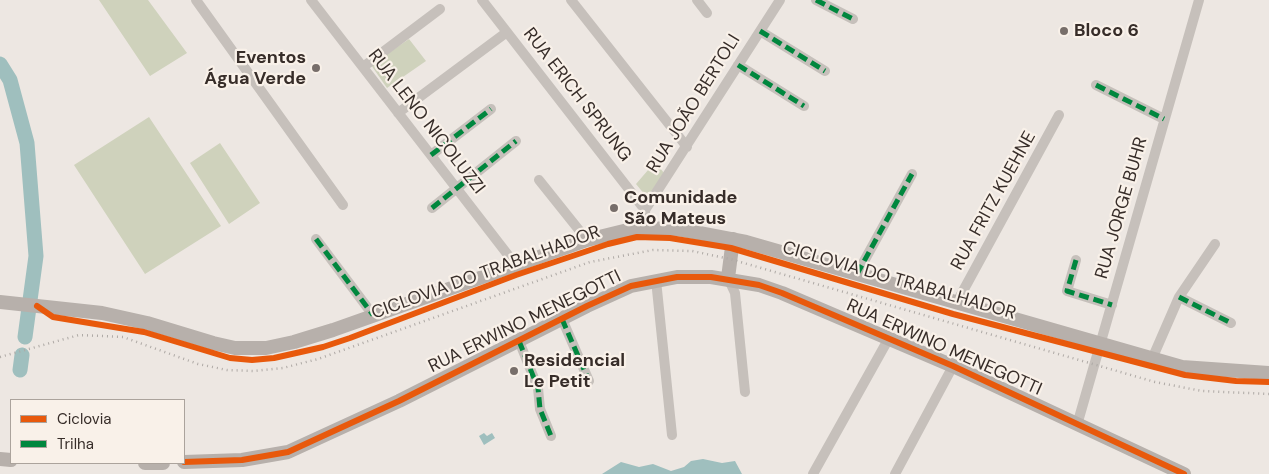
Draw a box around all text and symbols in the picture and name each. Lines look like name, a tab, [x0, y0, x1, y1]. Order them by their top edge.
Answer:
place label: Bloco 6	[1074, 20, 1139, 42]
street label: RUA ERICH SPRUNG	[518, 24, 636, 166]
marker: Bloco 6	[1058, 25, 1070, 37]
street label: RUA JOÃO BERTOLI	[643, 31, 745, 177]
street label: RUA LENO NICOLUZZI	[363, 45, 489, 199]
place label: Eventos Água Verde	[204, 47, 306, 90]
marker: Eventos Água Verde	[310, 62, 322, 74]
street label: RUA FRITZ KUEHNE	[947, 128, 1041, 274]
street label: RUA JORGE BUHR	[1091, 135, 1153, 281]
place label: Comunidade São Mateus	[624, 187, 737, 230]
marker: Comunidade São Mateus	[608, 202, 620, 214]
street label: CICLOVIA DO TRABALHADOR	[369, 221, 603, 325]
street label: CICLOVIA DO TRABALHADOR	[780, 237, 1018, 325]
street label: RUA ERWINO MENEGOTTI	[425, 266, 625, 378]
street label: RUA ERWINO MENEGOTTI	[843, 295, 1045, 401]
place label: Residencial Le Petit	[524, 350, 625, 392]
marker: Residencial Le Petit	[508, 365, 520, 377]
legend	[10, 399, 185, 464]
text: Ciclovia	[57, 409, 111, 429]
text: Trilha	[57, 434, 94, 454]

